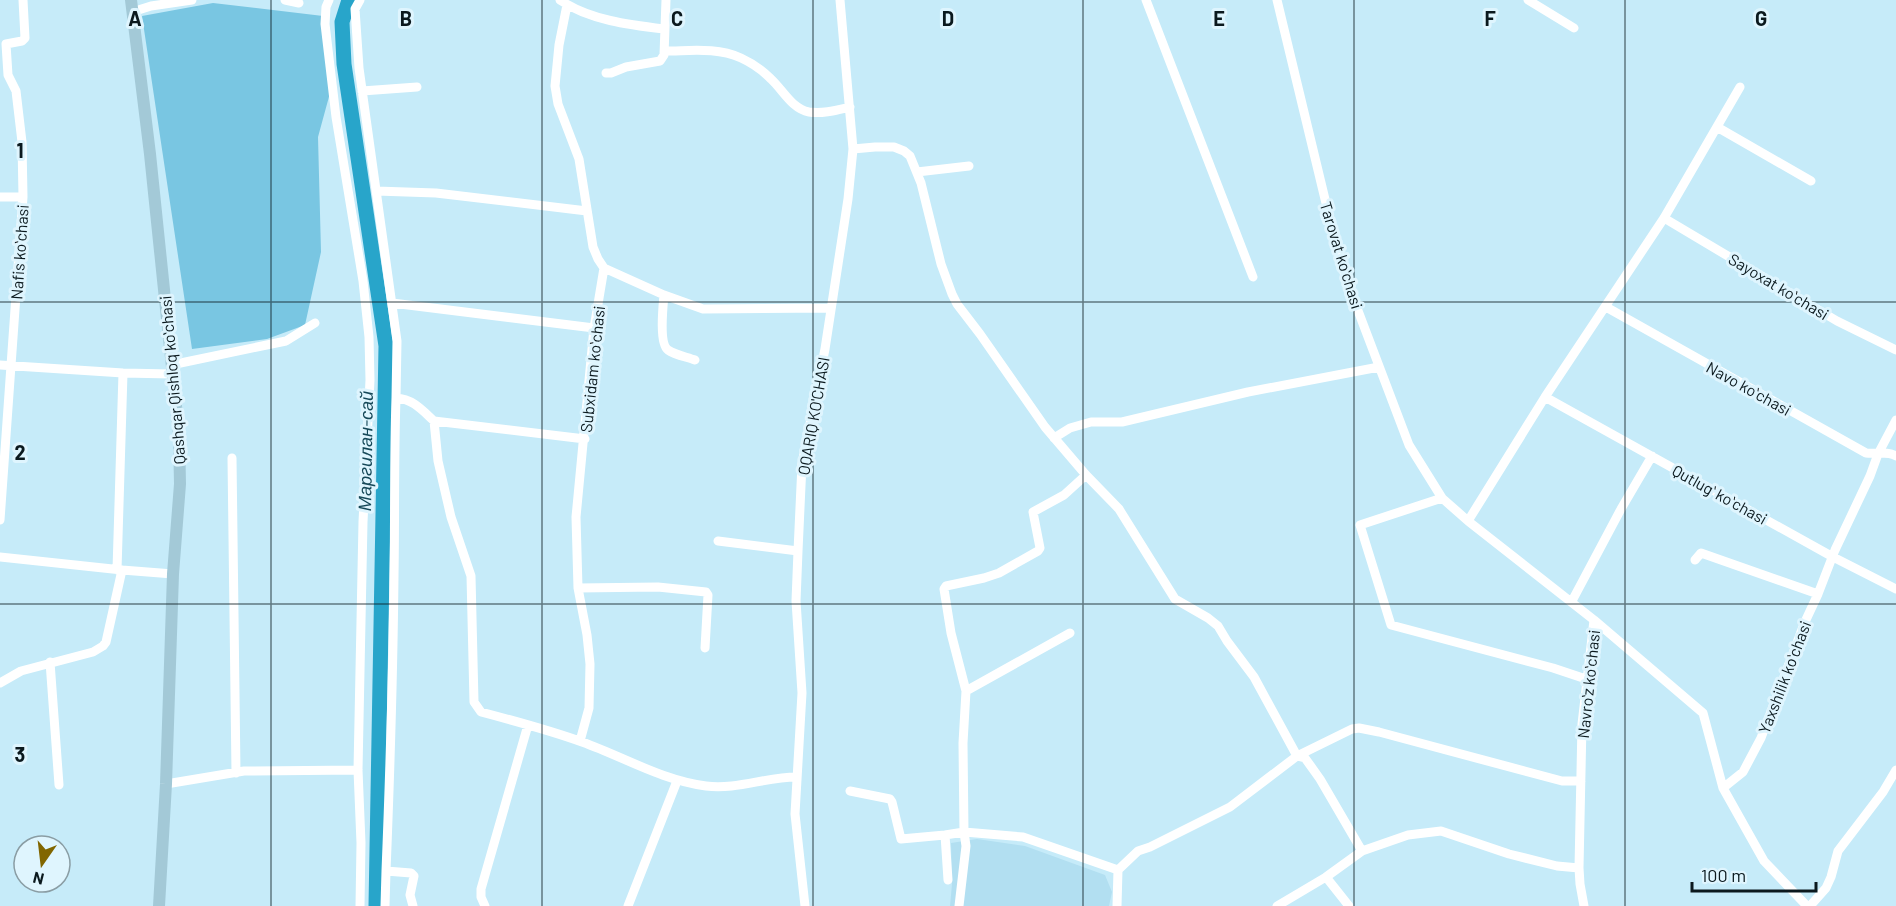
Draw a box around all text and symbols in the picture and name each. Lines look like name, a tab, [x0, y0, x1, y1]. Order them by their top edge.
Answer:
text: A	[128, 6, 142, 30]
text: B	[400, 6, 412, 30]
text: C	[671, 6, 683, 30]
text: D	[942, 6, 954, 30]
text: E	[1213, 6, 1225, 30]
text: F	[1484, 6, 1496, 30]
text: G	[1755, 6, 1767, 30]
text: 1	[16, 138, 24, 162]
street label: Tarovat koʻchasi	[1317, 199, 1367, 311]
street label: Nafis koʻchasi	[6, 204, 32, 300]
street label: Sayoxat koʻchasi	[1726, 249, 1832, 323]
street label: Qashqar Qishloq koʻchasi	[155, 295, 189, 465]
street label: Subxidam koʻchasi	[576, 305, 608, 433]
street label: OQARIQ KO'CHASI	[793, 355, 833, 477]
street label: Navo koʻchasi	[1703, 357, 1795, 419]
water label: Маргилан-сай	[353, 391, 377, 511]
text: 2	[14, 440, 26, 464]
street label: Qutlugʻ koʻchasi	[1669, 460, 1771, 528]
street label: Yaxshilik koʻchasi	[1754, 618, 1814, 736]
street label: Navroʻz koʻchasi	[1573, 629, 1603, 739]
text: 3	[15, 742, 25, 766]
north arrow	[12, 834, 72, 894]
scale bar	[1692, 855, 1816, 893]
text: 100 m	[1701, 864, 1746, 886]
text: N	[31, 869, 46, 890]

